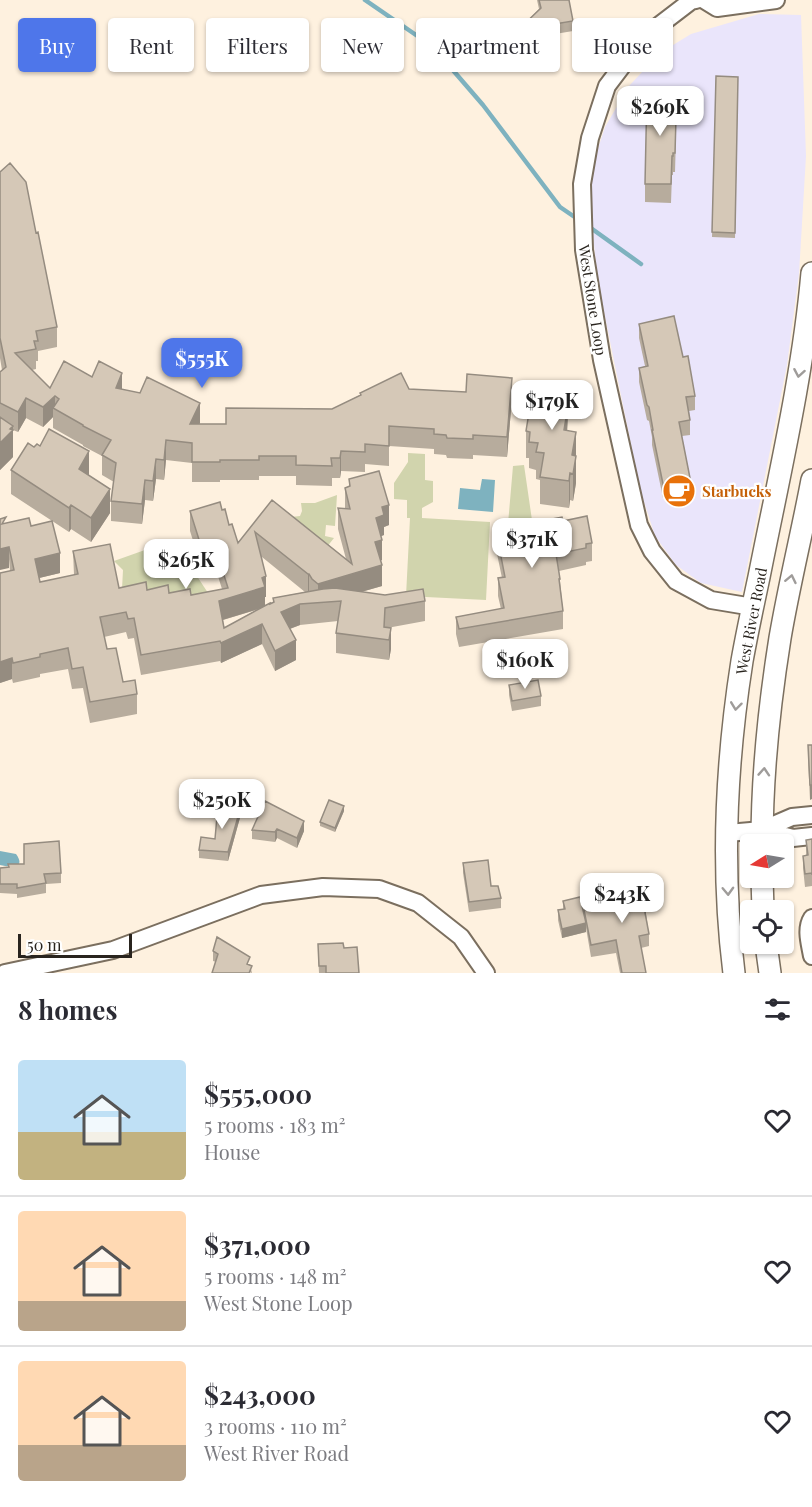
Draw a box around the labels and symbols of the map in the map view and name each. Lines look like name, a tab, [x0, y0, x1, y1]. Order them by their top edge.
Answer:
pin: $269K	[618, 86, 702, 137]
street label: West Stone Loop	[574, 242, 612, 357]
pin: $555K	[160, 338, 244, 389]
one-way arrow	[793, 367, 806, 377]
pin: $179K	[510, 380, 594, 431]
cafe icon: Starbucks	[661, 473, 697, 509]
place label: Starbucks	[702, 481, 772, 501]
pin: $371K	[490, 518, 574, 569]
pin: $265K	[144, 539, 228, 590]
street label: West River Road	[731, 565, 771, 677]
one-way arrow	[784, 574, 797, 584]
pin: $160K	[483, 639, 567, 690]
one-way arrow	[730, 701, 743, 710]
one-way arrow	[757, 767, 770, 776]
pin: $250K	[180, 779, 264, 830]
north arrow	[740, 834, 794, 888]
pin: $243K	[580, 873, 664, 924]
one-way arrow	[722, 887, 734, 896]
scale bar	[18, 931, 132, 958]

